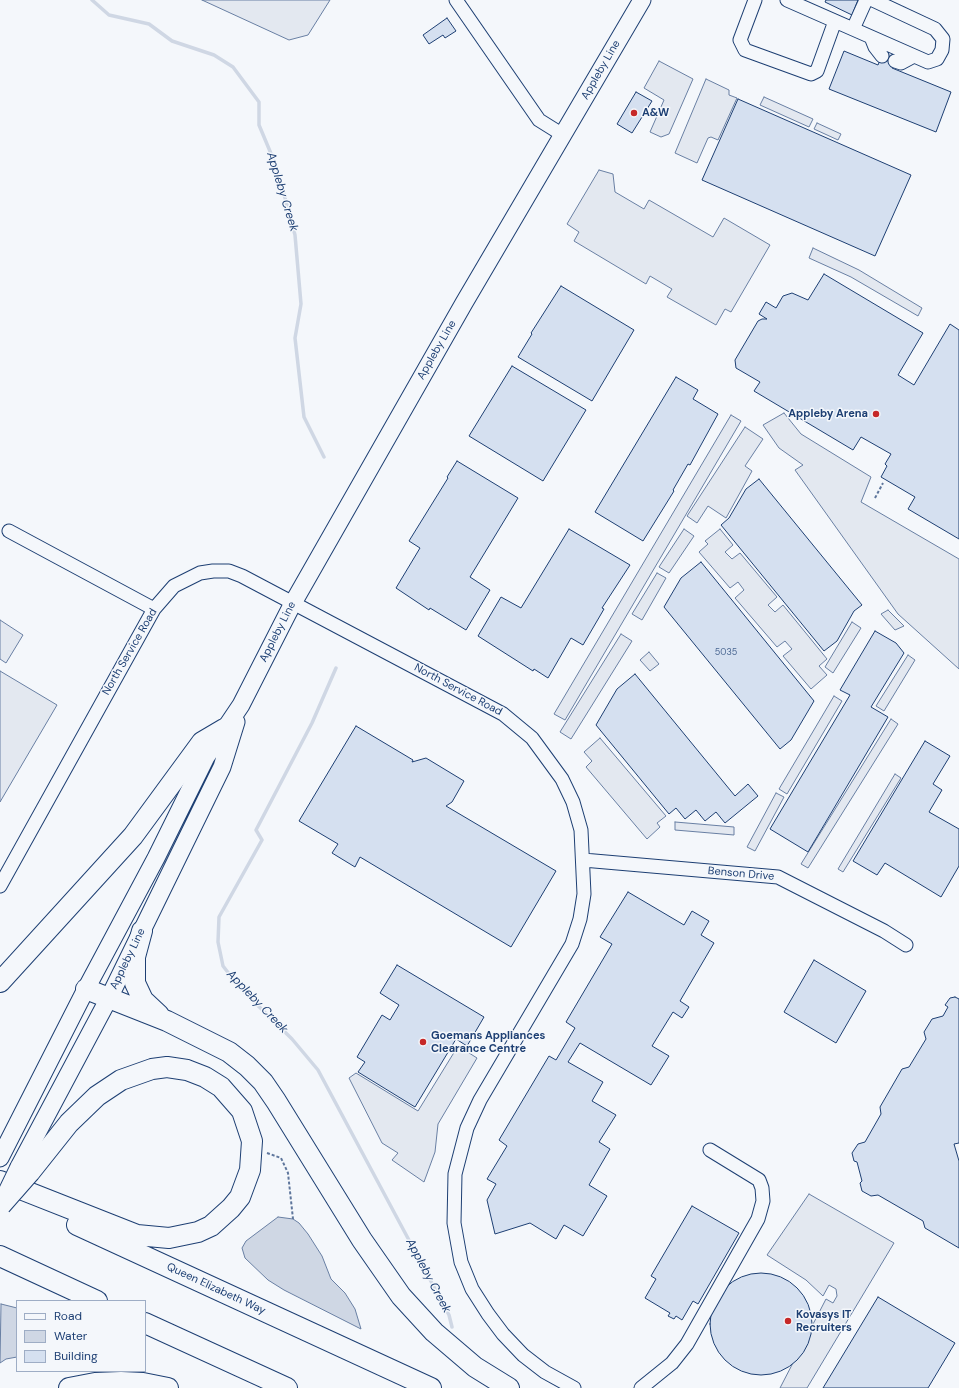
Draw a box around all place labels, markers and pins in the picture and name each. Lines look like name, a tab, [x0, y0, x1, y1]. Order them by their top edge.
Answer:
place label: A&W	[642, 106, 669, 120]
marker: A&W	[629, 108, 639, 118]
place label: Appleby Arena	[788, 407, 868, 421]
marker: Appleby Arena	[871, 409, 881, 419]
place label: Goemans Appliances Clearance Centre	[431, 1029, 545, 1055]
marker: Goemans Appliances Clearance Centre	[418, 1037, 428, 1047]
place label: Kovasys IT Recruiters	[796, 1308, 852, 1334]
marker: Kovasys IT Recruiters	[783, 1316, 793, 1326]

